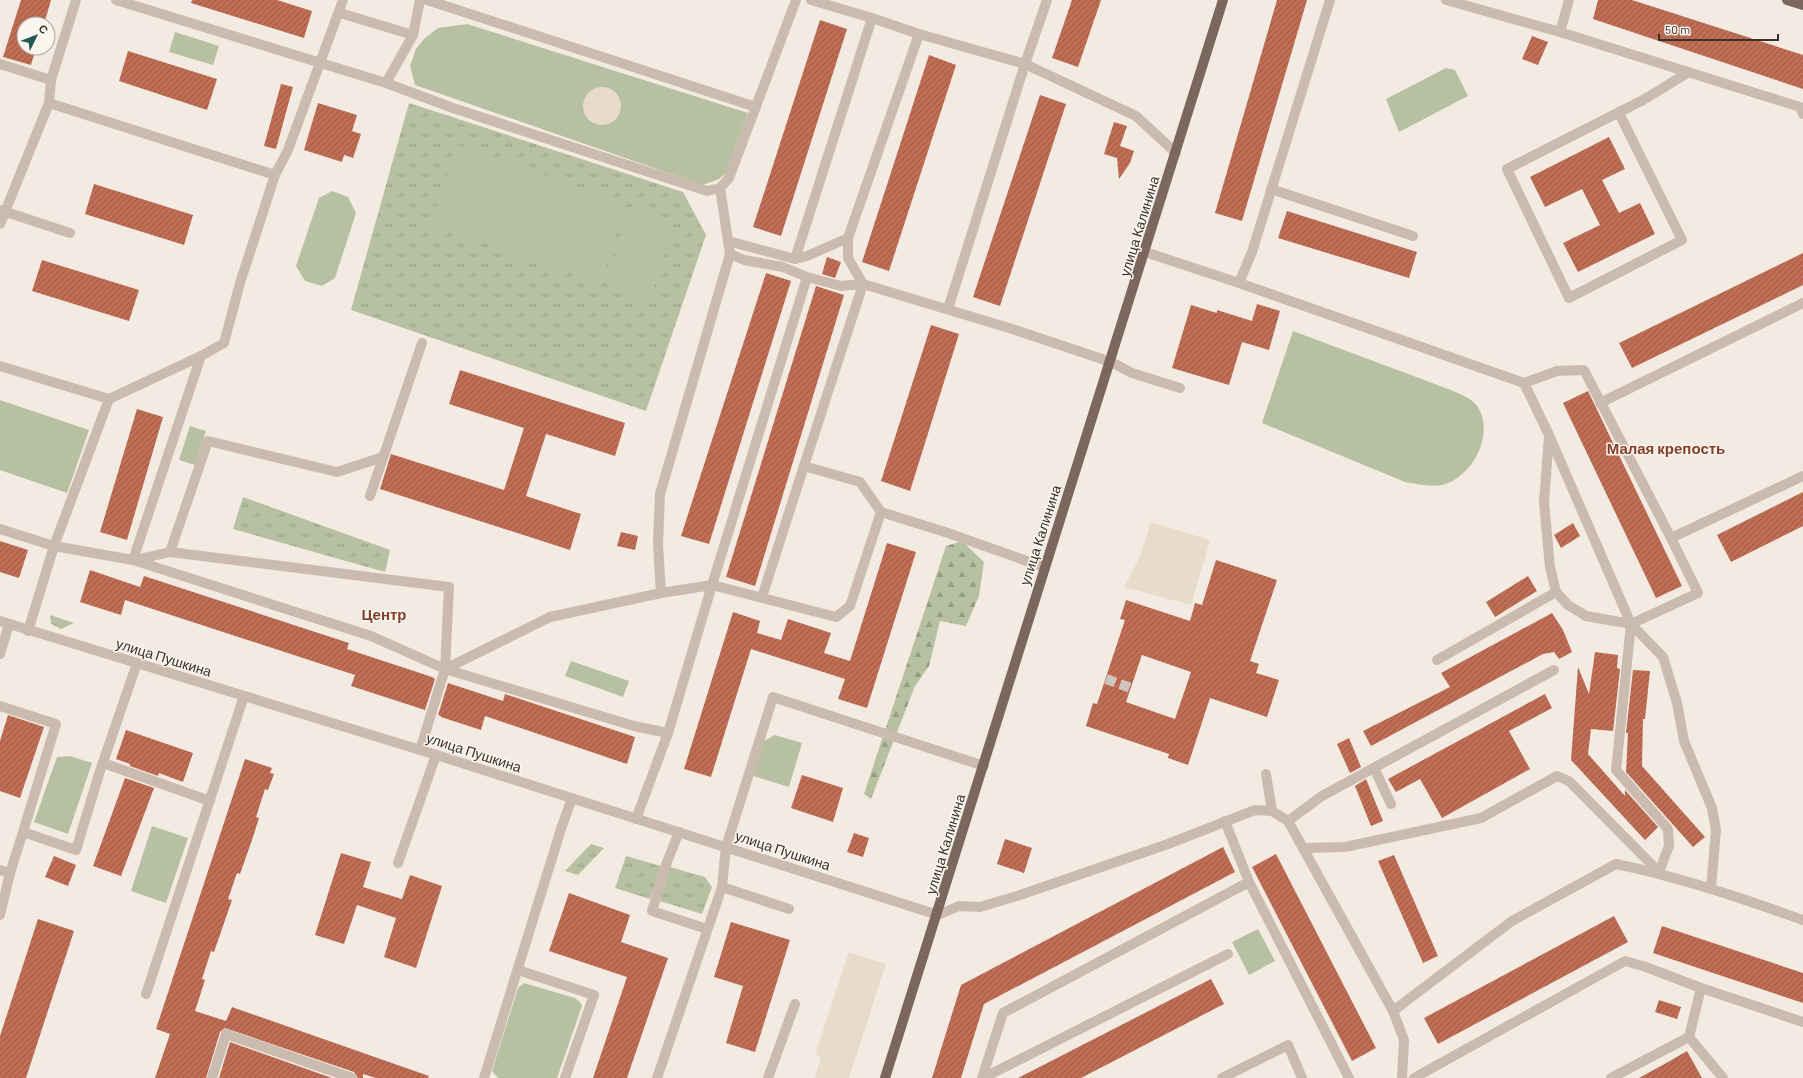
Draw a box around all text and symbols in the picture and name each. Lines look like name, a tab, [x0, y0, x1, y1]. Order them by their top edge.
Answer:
north arrow	[16, 16, 56, 56]
scale bar	[1659, 16, 1778, 42]
text: С	[36, 21, 51, 36]
text: 50 m	[1665, 22, 1690, 36]
street label: улица Калинина	[1116, 173, 1162, 278]
district label: Малая крепость	[1607, 439, 1725, 457]
street label: улица Калинина	[1016, 483, 1064, 587]
district label: Центр	[361, 605, 407, 623]
street label: улица Пушкина	[114, 634, 214, 680]
street label: улица Пушкина	[424, 729, 524, 775]
street label: улица Калинина	[922, 791, 968, 896]
street label: улица Пушкина	[733, 827, 833, 873]

